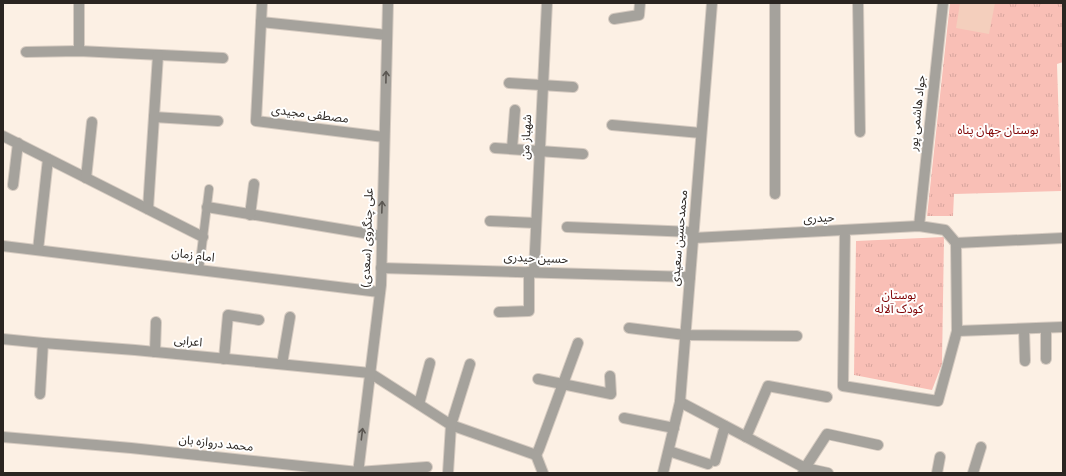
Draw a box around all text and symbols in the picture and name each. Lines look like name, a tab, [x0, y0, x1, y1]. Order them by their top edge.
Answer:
one-way arrow	[382, 71, 390, 84]
street label: جواد هاشمی پور	[906, 74, 930, 153]
street label: مصطفی مجیدی	[270, 102, 350, 128]
street label: شهباز من	[518, 114, 536, 160]
park label: بوستان جهان پناه	[957, 123, 1039, 139]
street label: علی چنگروی (سعدی)	[358, 188, 378, 288]
street label: محمدحسین سعیدی	[668, 189, 692, 287]
one-way arrow	[379, 201, 386, 214]
street label: حیدری	[803, 210, 835, 228]
street label: امام زمان	[171, 245, 216, 267]
street label: حسین حیدری	[503, 250, 569, 268]
park label: بوستان کودک آلاله	[875, 288, 924, 318]
street label: اعرابی	[173, 333, 203, 351]
one-way arrow	[358, 428, 366, 441]
street label: محمد دروازه بان	[178, 432, 254, 456]

